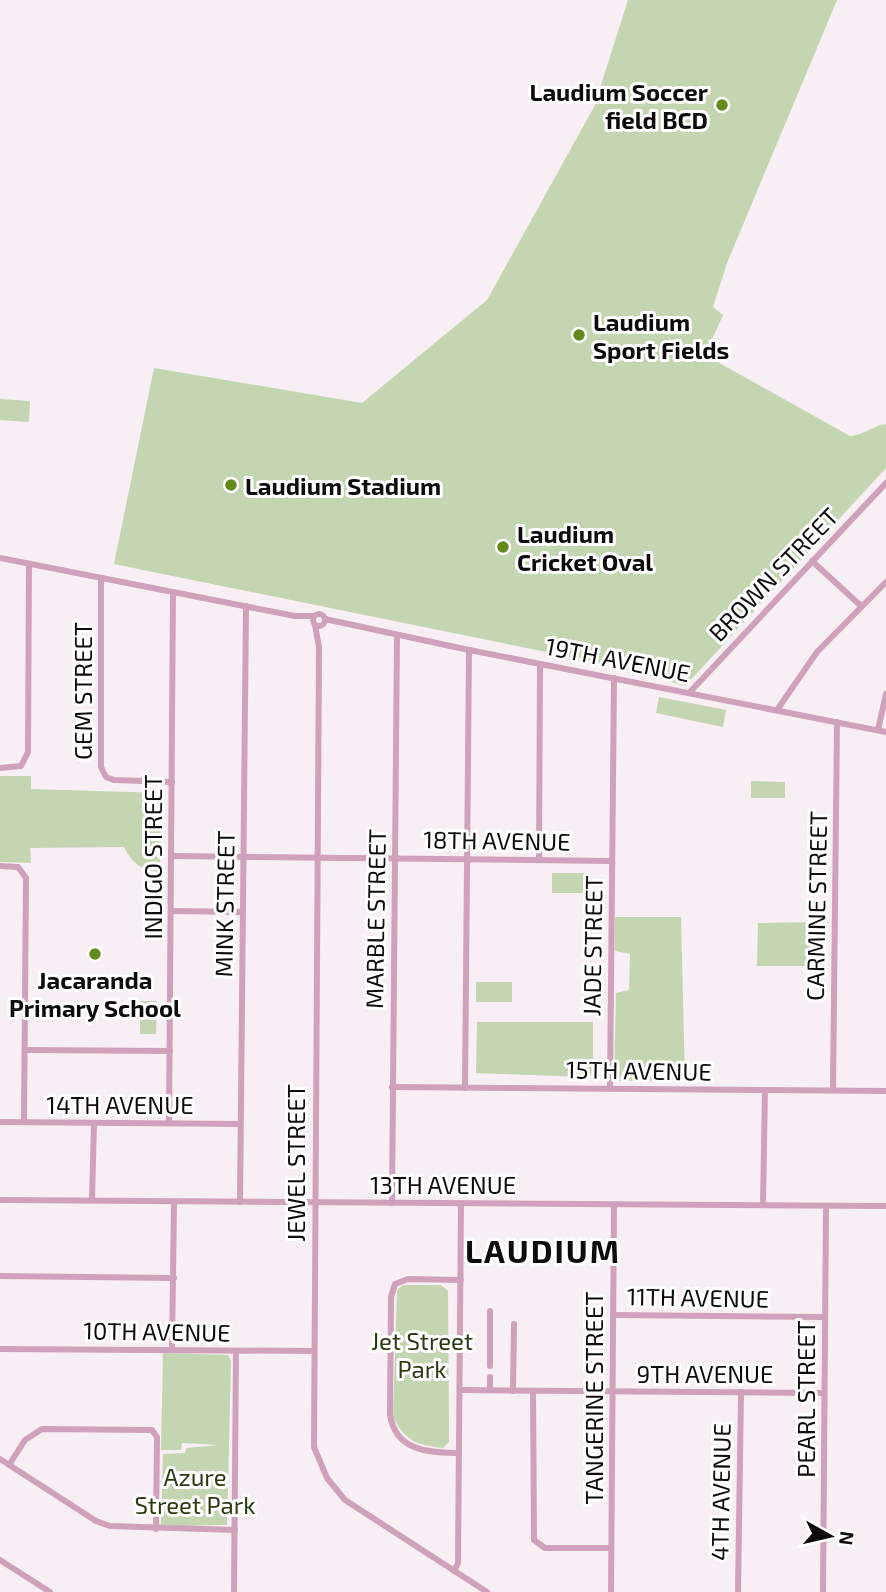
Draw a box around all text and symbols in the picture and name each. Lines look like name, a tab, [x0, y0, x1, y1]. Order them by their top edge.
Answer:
place label: Laudium Soccer field BCD	[530, 77, 709, 134]
marker: Laudium Soccer field BCD	[714, 97, 730, 113]
place label: Laudium Sport Fields	[593, 307, 729, 364]
marker: Laudium Sport Fields	[571, 327, 587, 343]
place label: Laudium Stadium	[245, 471, 441, 500]
marker: Laudium Stadium	[223, 477, 239, 493]
street label: BROWN STREET	[702, 501, 844, 647]
place label: Laudium Cricket Oval	[517, 519, 653, 576]
marker: Laudium Cricket Oval	[495, 539, 511, 555]
street label: GEM STREET	[68, 622, 97, 760]
street label: 19TH AVENUE	[543, 631, 693, 687]
street label: INDIGO STREET	[138, 774, 167, 939]
street label: CARMINE STREET	[800, 811, 832, 1001]
street label: 18TH AVENUE	[423, 824, 571, 856]
street label: MARBLE STREET	[359, 829, 391, 1009]
street label: MINK STREET	[208, 830, 240, 978]
street label: JADE STREET	[576, 875, 608, 1017]
marker: Jacaranda Primary School	[87, 946, 103, 962]
place label: Jacaranda Primary School	[9, 965, 181, 1022]
street label: 15TH AVENUE	[566, 1054, 712, 1086]
street label: JEWEL STREET	[281, 1084, 310, 1242]
street label: 14TH AVENUE	[46, 1090, 194, 1119]
street label: 13TH AVENUE	[370, 1170, 516, 1199]
district label: LAUDIUM	[465, 1231, 621, 1269]
street label: 11TH AVENUE	[627, 1281, 769, 1313]
street label: TANGERINE STREET	[579, 1292, 608, 1504]
street label: 10TH AVENUE	[83, 1315, 231, 1347]
street label: PEARL STREET	[791, 1320, 820, 1478]
park label: Jet Street Park	[371, 1326, 473, 1383]
street label: 9TH AVENUE	[637, 1359, 774, 1388]
street label: 4TH AVENUE	[704, 1423, 736, 1561]
park label: Azure Street Park	[134, 1462, 256, 1519]
north arrow	[795, 1501, 865, 1571]
text: N	[835, 1530, 860, 1547]

